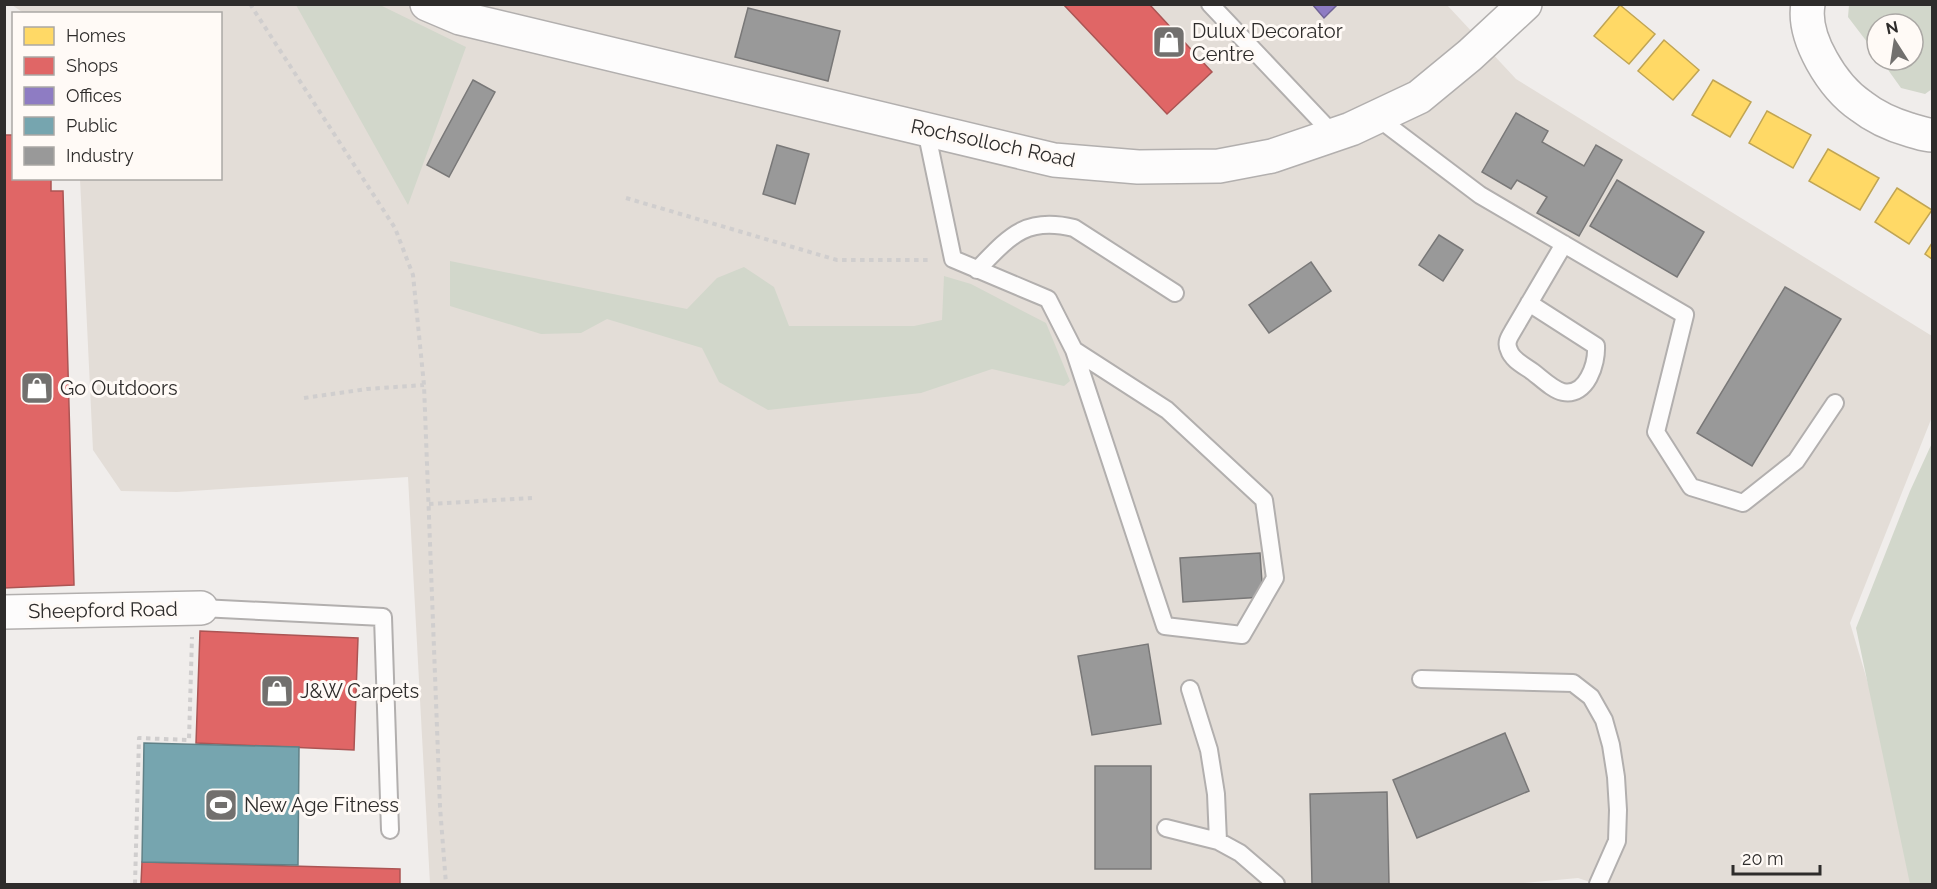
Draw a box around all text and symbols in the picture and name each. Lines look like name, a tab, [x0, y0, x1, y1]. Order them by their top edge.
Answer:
legend	[12, 12, 222, 180]
north arrow	[1865, 12, 1925, 72]
text: N	[1884, 17, 1900, 38]
place label: Dulux Decorator Centre	[1192, 19, 1343, 66]
shop icon: Dulux Decorator Centre	[1151, 24, 1187, 60]
text: Homes	[66, 25, 126, 46]
text: Shops	[66, 55, 118, 76]
text: Offices	[66, 85, 122, 106]
street label: Rochsolloch Road	[909, 114, 1077, 172]
text: Public	[66, 115, 118, 136]
text: Industry	[66, 145, 134, 166]
shop icon: Go Outdoors	[19, 370, 55, 406]
place label: Go Outdoors	[60, 376, 178, 400]
street label: Sheepford Road	[28, 597, 178, 623]
shop icon: J&W Carpets	[259, 673, 295, 709]
place label: J&W Carpets	[300, 679, 419, 703]
sports icon: New Age Fitness	[203, 787, 239, 823]
place label: New Age Fitness	[244, 793, 399, 817]
scale bar	[1733, 838, 1820, 876]
text: 20 m	[1742, 848, 1784, 869]

